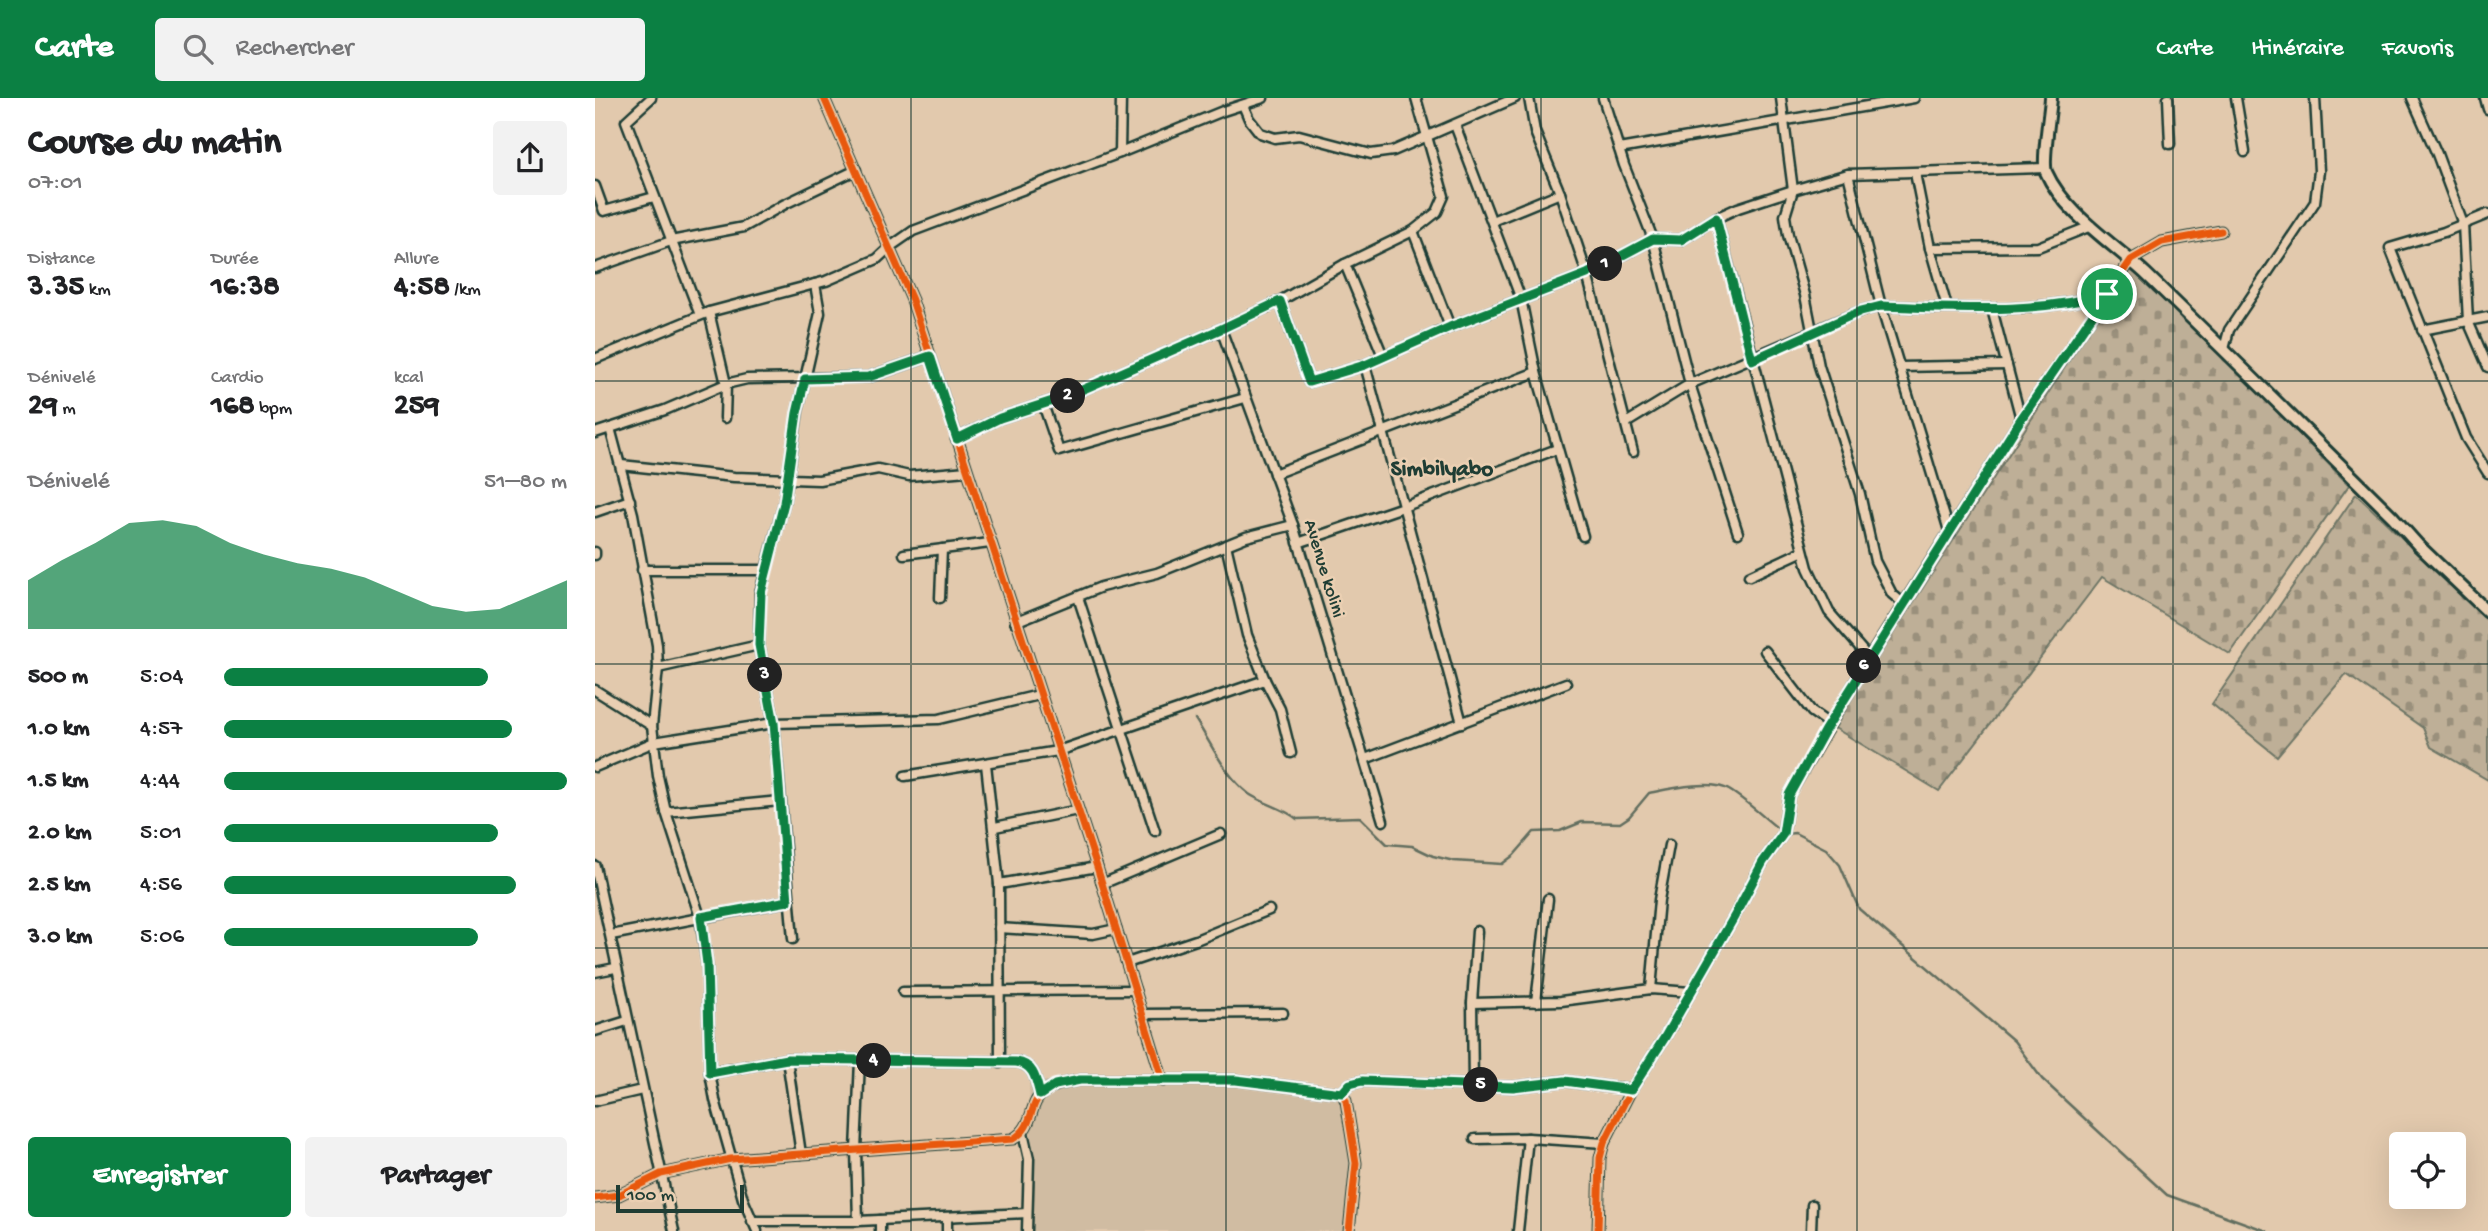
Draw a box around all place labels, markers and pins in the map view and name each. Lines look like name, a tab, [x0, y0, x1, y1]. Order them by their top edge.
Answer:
pin: 1	[1587, 246, 1623, 282]
pin	[2077, 264, 2137, 324]
pin: 2	[1051, 378, 1085, 414]
pin: 6	[1847, 648, 1881, 684]
pin: 3	[747, 658, 783, 692]
pin: 4	[857, 1044, 891, 1079]
pin: 5	[1463, 1068, 1498, 1102]

